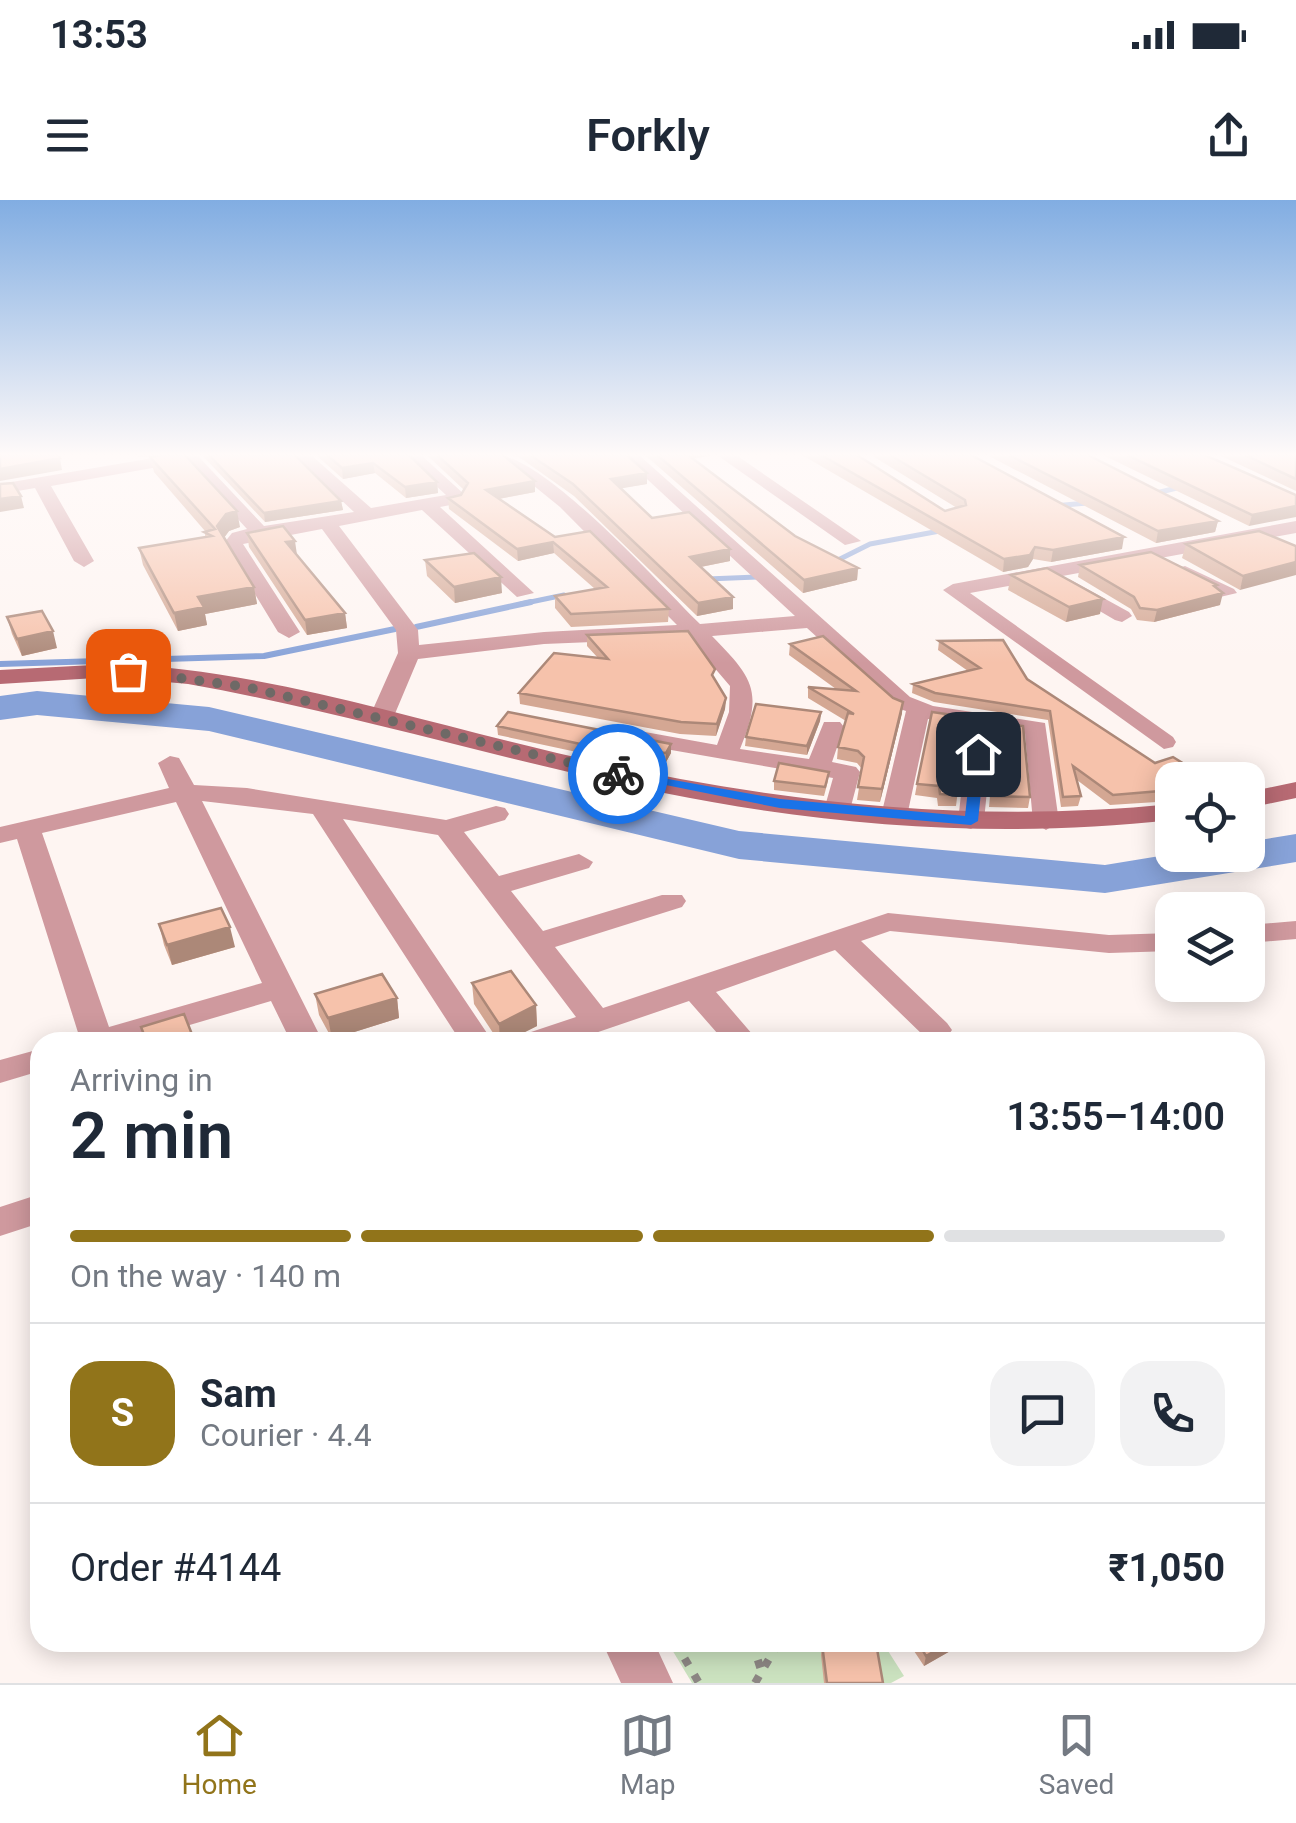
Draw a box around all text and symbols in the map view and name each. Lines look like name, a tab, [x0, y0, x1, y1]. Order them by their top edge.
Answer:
text: 13:53	[50, 13, 148, 57]
icon: menu	[40, 108, 95, 163]
icon: share	[1201, 108, 1256, 163]
text: Forkly	[586, 109, 710, 162]
pin	[86, 629, 171, 714]
icon: bag	[101, 644, 156, 699]
pin	[936, 712, 1021, 797]
courier	[568, 724, 668, 824]
icon: home	[951, 727, 1006, 782]
icon: bike	[591, 747, 646, 802]
map controls	[1155, 762, 1265, 1002]
button: locate	[1155, 762, 1265, 872]
button: layers	[1155, 892, 1265, 1002]
text: Arriving in	[70, 1061, 213, 1099]
text: 13:55–14:00	[1006, 1095, 1225, 1139]
text: 2 min	[70, 1098, 233, 1174]
text: On the way · 140 m	[70, 1257, 341, 1295]
button: chat	[990, 1361, 1095, 1466]
button: phone	[1120, 1361, 1225, 1466]
text: Sam	[200, 1372, 277, 1416]
text: S	[111, 1391, 134, 1435]
text: Courier · 4.4	[200, 1416, 372, 1454]
text: Order #4144	[70, 1546, 281, 1590]
text: ₹1,050	[1108, 1546, 1225, 1590]
tab: Home	[182, 1708, 257, 1801]
tab: Map	[620, 1708, 676, 1801]
tab: Saved	[1039, 1708, 1114, 1801]

